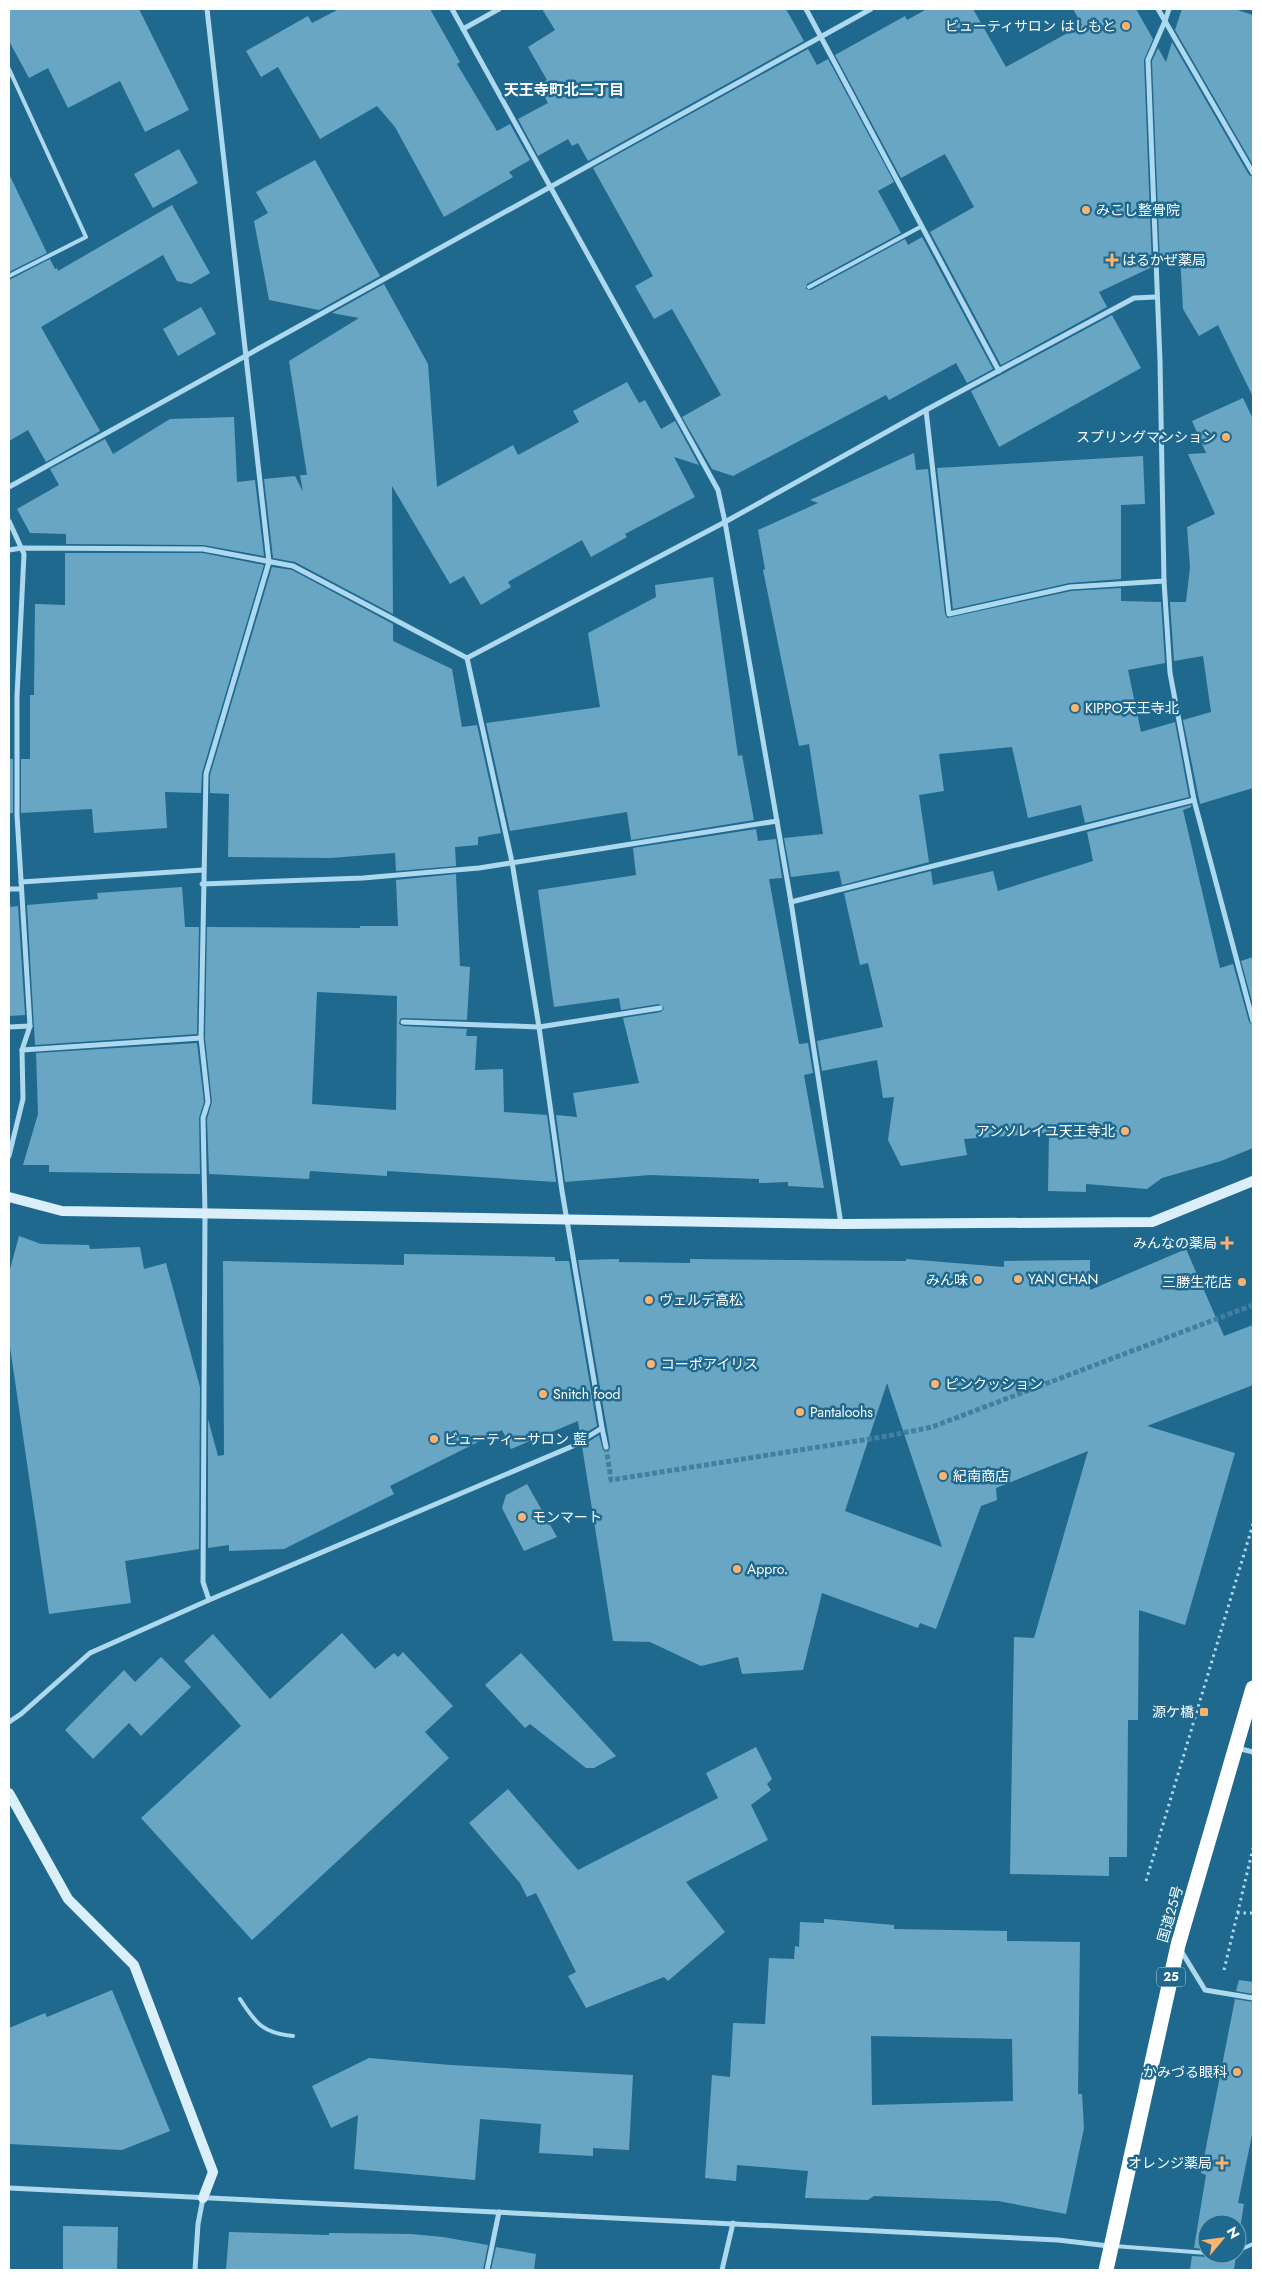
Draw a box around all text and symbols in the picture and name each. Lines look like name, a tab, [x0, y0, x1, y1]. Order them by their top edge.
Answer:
place label: ビューティサロン はしもと	[945, 16, 1116, 36]
marker: ビューティサロン はしもと	[1120, 20, 1132, 32]
district label: 天王寺町北二丁目	[504, 79, 624, 101]
place label: みこし整骨院	[1096, 200, 1180, 220]
marker: みこし整骨院	[1080, 204, 1092, 216]
place label: はるかぜ薬局	[1122, 250, 1206, 270]
marker: はるかぜ薬局	[1106, 254, 1118, 266]
place label: スプリングマンション	[1076, 427, 1216, 447]
marker: スプリングマンション	[1220, 431, 1232, 443]
place label: KIPPO天王寺北	[1085, 698, 1179, 718]
marker: KIPPO天王寺北	[1069, 702, 1081, 714]
place label: アンソレイユ天王寺北	[976, 1121, 1115, 1141]
marker: アンソレイユ天王寺北	[1119, 1125, 1131, 1137]
place label: みんなの薬局	[1133, 1233, 1217, 1253]
marker: みんなの薬局	[1221, 1237, 1233, 1249]
place label: YAN CHAN	[1028, 1269, 1098, 1289]
place label: みん味	[926, 1270, 968, 1290]
place label: 三勝生花店	[1162, 1272, 1232, 1292]
marker: YAN CHAN	[1012, 1273, 1024, 1285]
marker: みん味	[972, 1274, 984, 1286]
marker: 三勝生花店	[1236, 1276, 1248, 1288]
place label: ヴェルデ高松	[659, 1290, 743, 1310]
marker: ヴェルデ高松	[643, 1294, 655, 1306]
place label: コーポアイリス	[661, 1354, 758, 1374]
marker: コーポアイリス	[645, 1358, 657, 1370]
place label: ピンクッション	[945, 1374, 1043, 1394]
marker: ピンクッション	[929, 1378, 941, 1390]
place label: Snitch food	[553, 1384, 621, 1404]
marker: Snitch food	[537, 1388, 549, 1400]
place label: Pantaloohs	[810, 1402, 873, 1422]
marker: Pantaloohs	[794, 1406, 806, 1418]
place label: ビューティーサロン 藍	[444, 1429, 587, 1449]
marker: ビューティーサロン 藍	[428, 1433, 440, 1445]
place label: 紀南商店	[953, 1466, 1009, 1486]
marker: 紀南商店	[937, 1470, 949, 1482]
place label: モンマート	[532, 1507, 602, 1527]
marker: モンマート	[516, 1511, 528, 1523]
place label: Appro.	[747, 1559, 788, 1579]
marker: Appro.	[731, 1563, 743, 1575]
place label: 源ケ橋	[1152, 1702, 1194, 1722]
marker: 源ケ橋	[1198, 1706, 1210, 1718]
street label: 国道25号	[1152, 1883, 1188, 1945]
road number: 25	[1157, 1968, 1185, 1986]
place label: かみづる眼科	[1143, 2062, 1227, 2082]
marker: かみづる眼科	[1231, 2066, 1243, 2078]
place label: オレンジ薬局	[1128, 2153, 1212, 2173]
marker: オレンジ薬局	[1216, 2157, 1228, 2169]
north arrow	[1197, 2214, 1247, 2264]
text: N	[1222, 2223, 1245, 2242]

